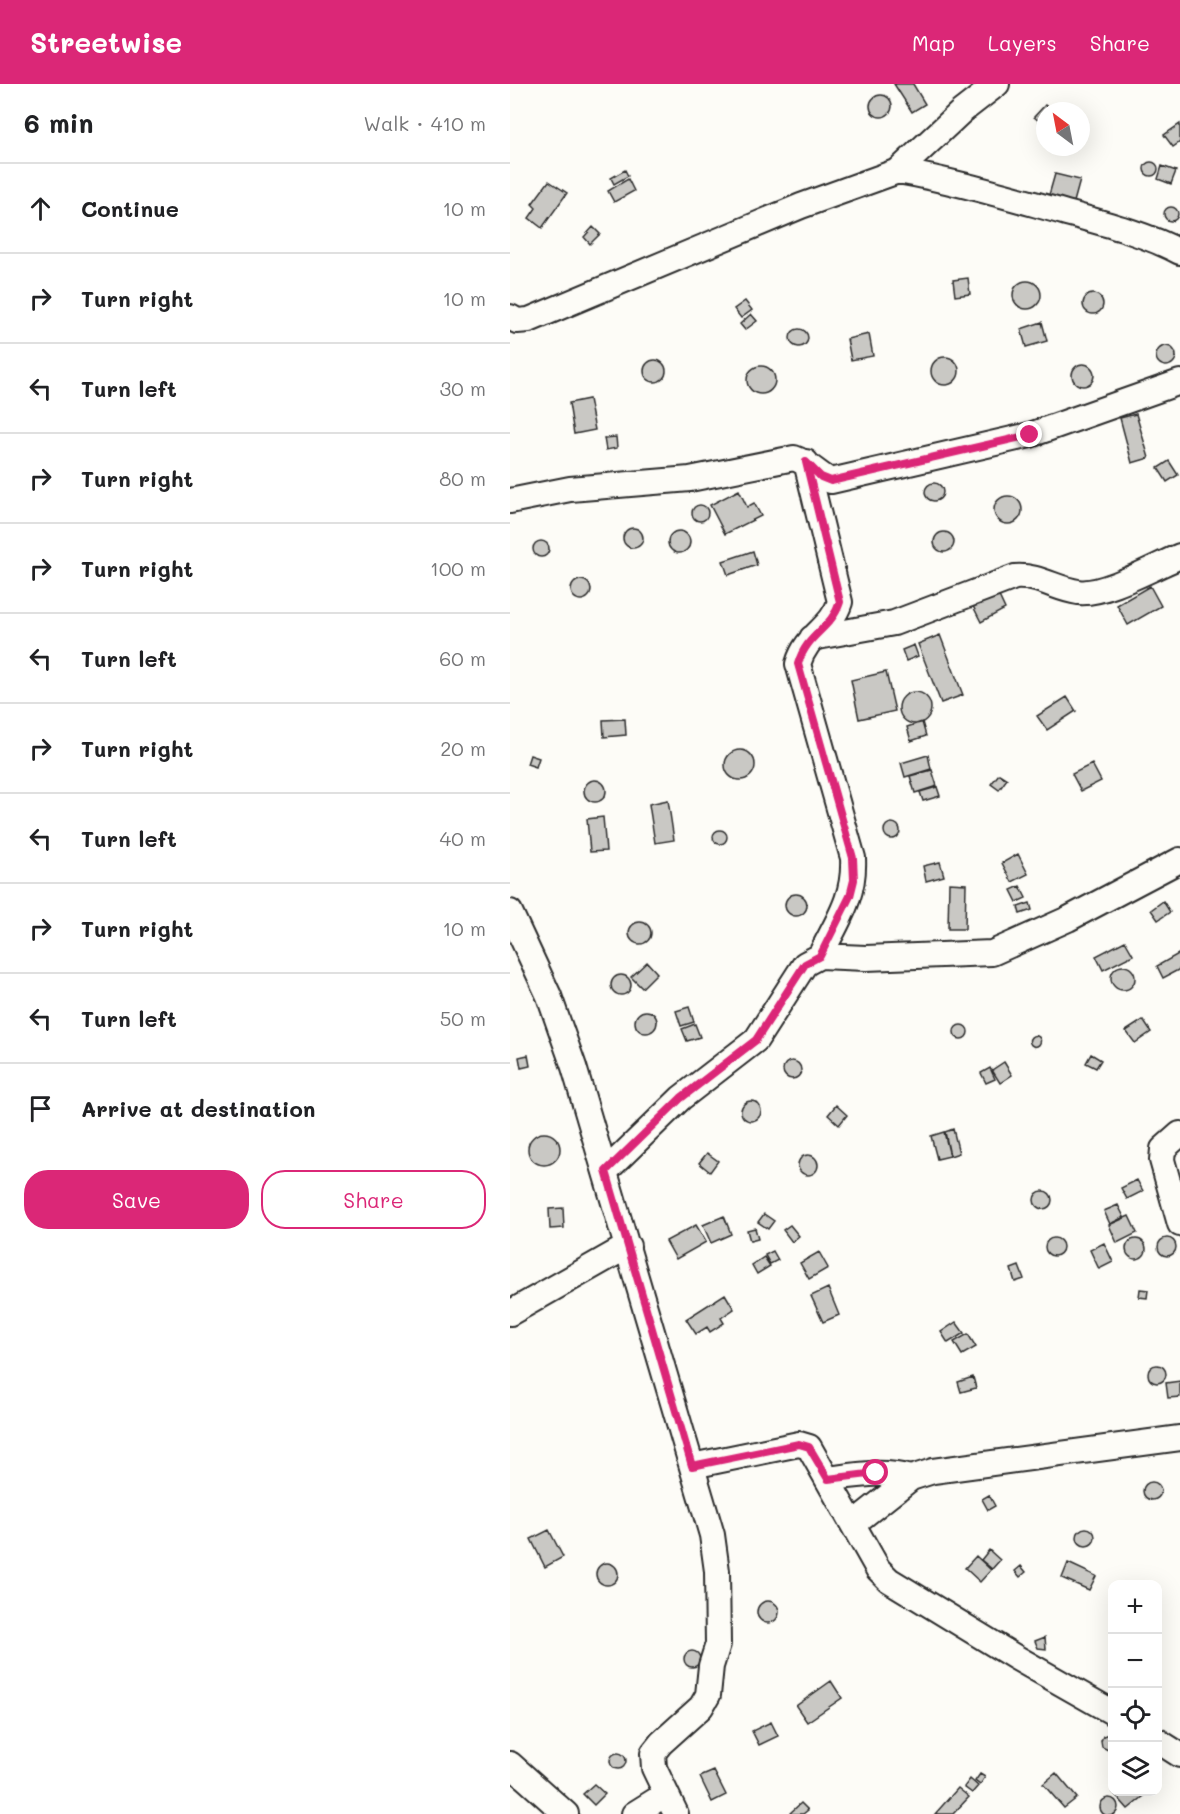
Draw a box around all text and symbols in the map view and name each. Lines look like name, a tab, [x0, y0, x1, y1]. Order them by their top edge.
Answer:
text: Streetwise	[30, 24, 182, 60]
text: Map	[912, 29, 955, 56]
text: Layers	[988, 29, 1057, 56]
text: Share	[1090, 29, 1150, 56]
north arrow	[1036, 102, 1090, 156]
text: 6 min	[24, 106, 93, 140]
text: Walk · 410 m	[363, 110, 486, 136]
icon: ahead	[24, 192, 57, 225]
text: Continue	[81, 194, 179, 223]
text: 10 m	[442, 195, 486, 221]
icon: right	[24, 282, 57, 315]
text: Turn right	[81, 284, 193, 313]
text: 10 m	[442, 285, 486, 311]
icon: left	[24, 372, 57, 405]
text: Turn left	[81, 374, 177, 403]
text: 30 m	[440, 375, 486, 401]
route end	[1016, 421, 1042, 447]
icon: right	[24, 462, 57, 495]
text: Turn right	[81, 464, 193, 493]
text: 80 m	[439, 465, 486, 491]
icon: right	[24, 552, 57, 585]
text: Turn right	[81, 554, 193, 583]
text: 100 m	[430, 555, 486, 581]
icon: left	[24, 642, 57, 675]
text: Turn left	[81, 644, 177, 673]
text: 60 m	[439, 645, 486, 671]
icon: right	[24, 732, 57, 765]
text: Turn right	[81, 734, 193, 763]
text: 20 m	[440, 735, 486, 761]
icon: left	[24, 822, 57, 855]
text: Turn left	[81, 824, 177, 853]
text: 40 m	[440, 825, 486, 851]
icon: right	[24, 912, 57, 945]
text: Turn right	[81, 914, 193, 943]
text: 10 m	[442, 915, 486, 941]
icon: left	[24, 1002, 57, 1035]
text: Turn left	[81, 1004, 177, 1033]
text: 50 m	[440, 1005, 486, 1031]
icon: arrive	[24, 1092, 57, 1125]
text: Arrive at destination	[81, 1094, 316, 1123]
button: Save	[24, 1170, 249, 1229]
button: Share	[261, 1170, 486, 1229]
route start	[862, 1459, 888, 1485]
map controls	[1108, 1580, 1162, 1796]
button: +	[1108, 1580, 1162, 1634]
button: −	[1108, 1634, 1162, 1688]
button: locate	[1108, 1688, 1162, 1742]
button: layers	[1108, 1742, 1162, 1796]

